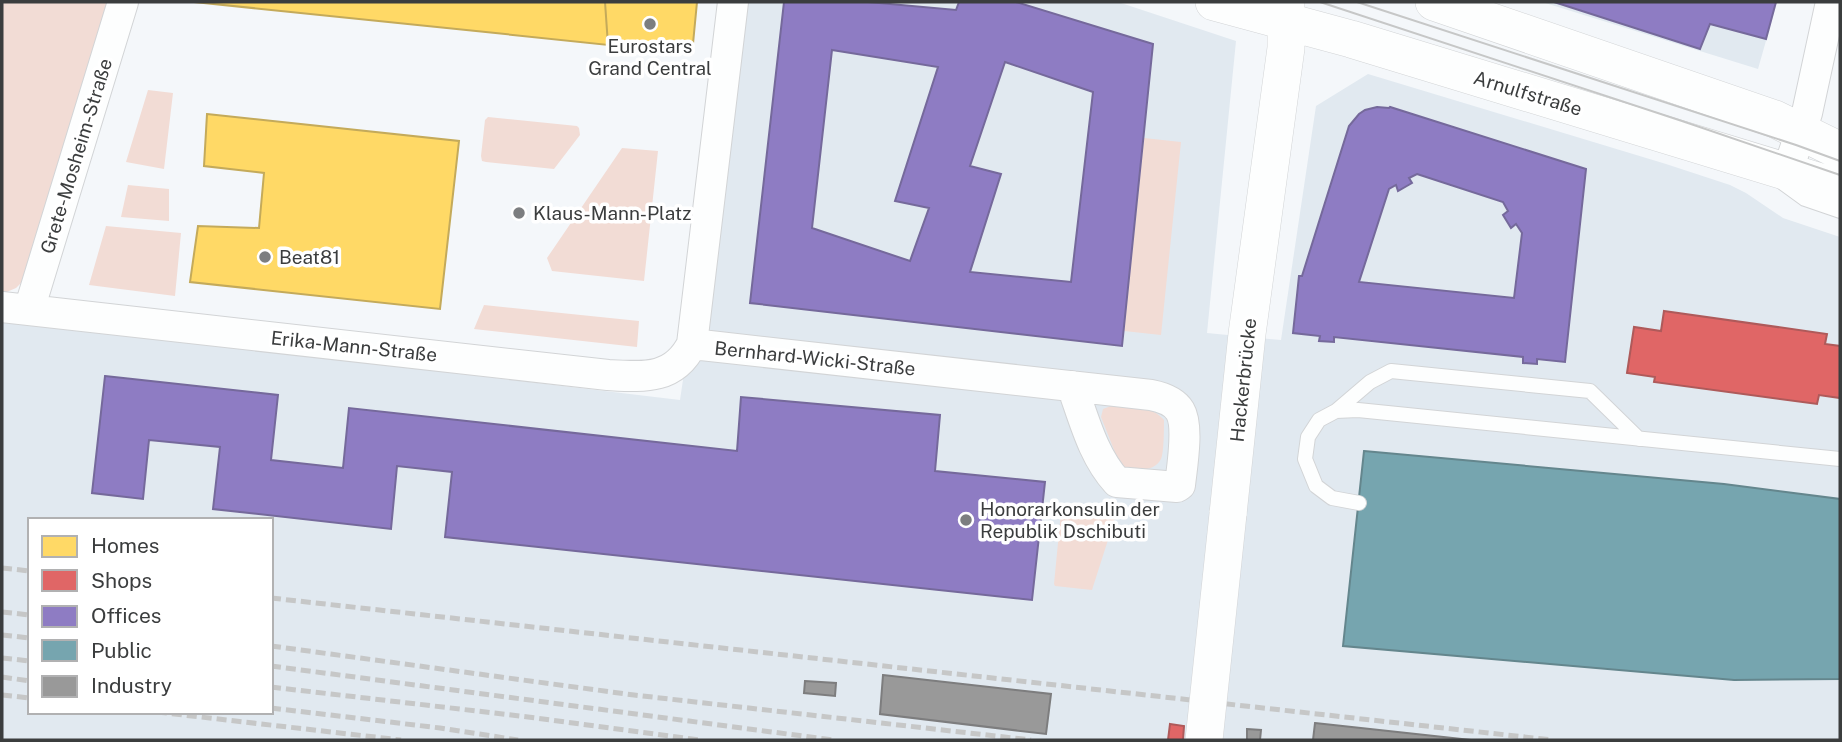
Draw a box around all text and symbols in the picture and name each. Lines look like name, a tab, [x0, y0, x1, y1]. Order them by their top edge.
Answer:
marker: Eurostars Grand Central	[642, 16, 658, 32]
place label: Eurostars Grand Central	[588, 35, 712, 79]
street label: Grete-Mosheim-Straße	[36, 56, 116, 256]
street label: Arnulfstraße	[1471, 66, 1585, 120]
place label: Klaus-Mann-Platz	[533, 202, 691, 224]
marker: Klaus-Mann-Platz	[511, 205, 527, 221]
place label: Beat81	[279, 246, 340, 268]
marker: Beat81	[257, 249, 273, 265]
street label: Hackerbrücke	[1226, 317, 1260, 443]
street label: Erika-Mann-Straße	[270, 326, 438, 366]
street label: Bernhard-Wicki-Straße	[713, 336, 917, 380]
place label: Honorarkonsulin der Republik Dschibuti	[980, 498, 1160, 542]
marker: Honorarkonsulin der Republik Dschibuti	[958, 512, 974, 528]
legend	[28, 518, 273, 714]
text: Homes	[91, 533, 159, 558]
text: Shops	[91, 568, 152, 593]
text: Offices	[91, 603, 161, 628]
text: Public	[91, 638, 152, 663]
text: Industry	[91, 673, 172, 698]

